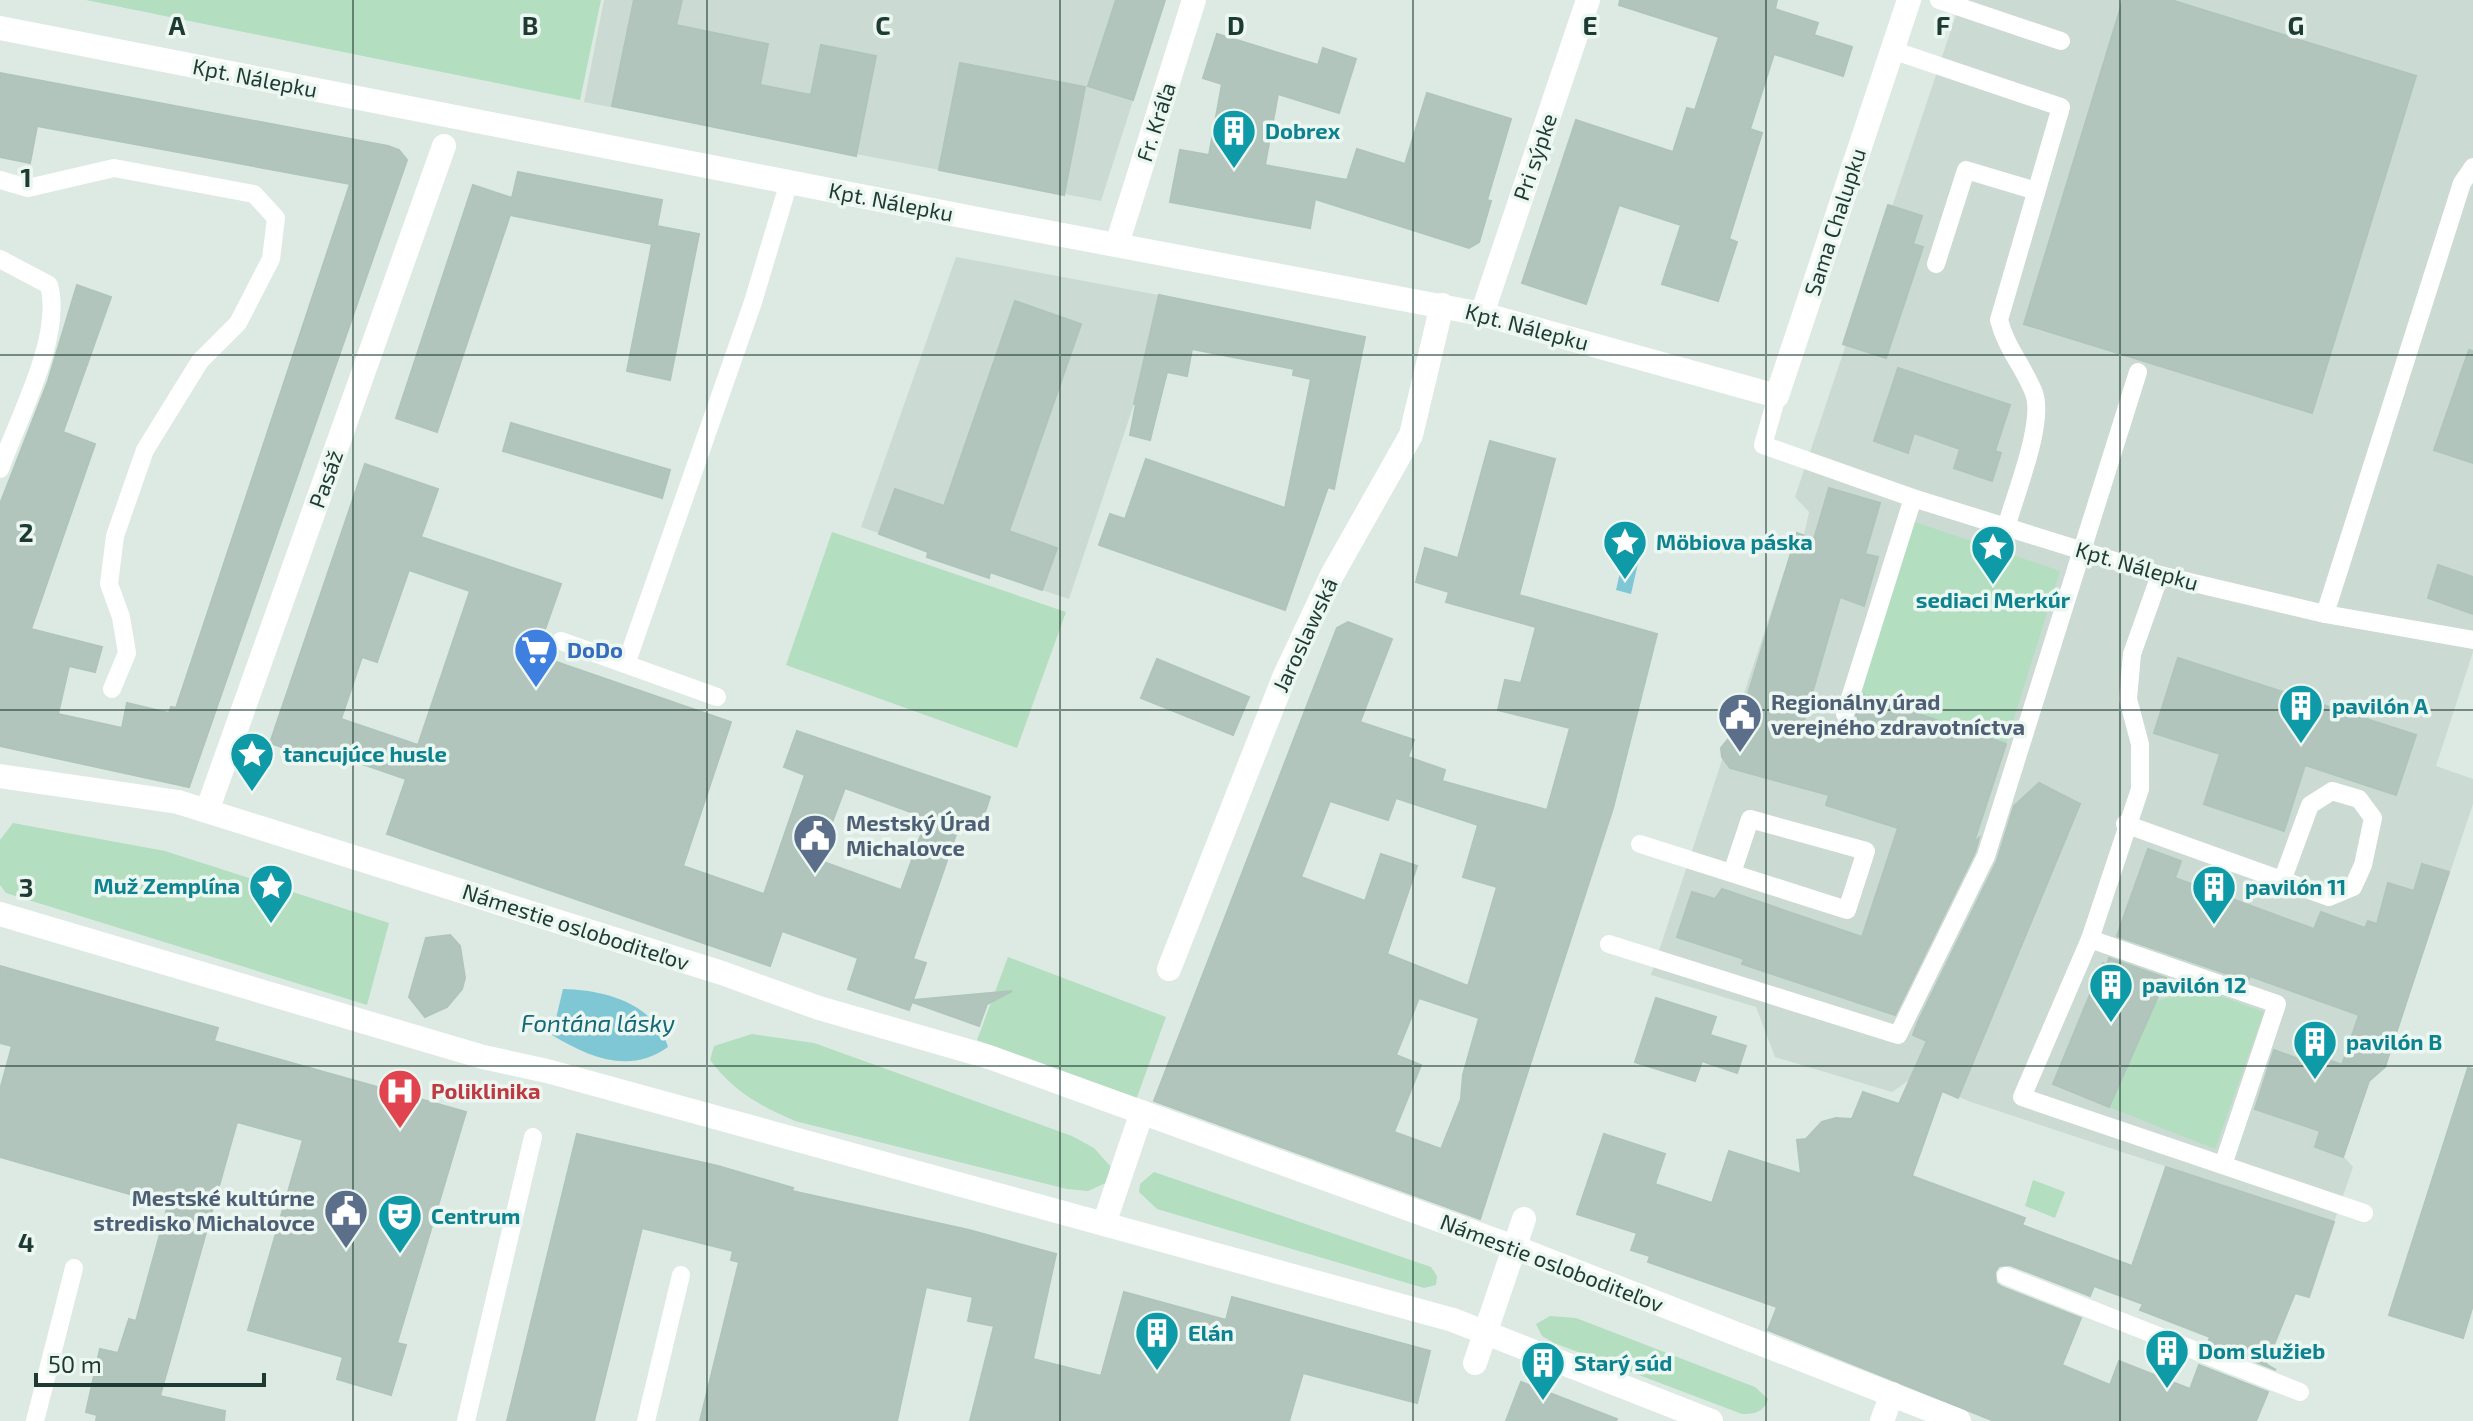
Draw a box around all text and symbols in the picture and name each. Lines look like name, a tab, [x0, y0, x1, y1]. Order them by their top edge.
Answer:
text: A	[169, 9, 186, 40]
text: B	[522, 9, 538, 40]
text: C	[875, 9, 891, 40]
text: D	[1227, 9, 1245, 40]
text: E	[1582, 9, 1598, 40]
text: F	[1936, 9, 1950, 40]
text: G	[2288, 9, 2304, 40]
street label: Kpt. Nálepku	[191, 52, 320, 102]
street label: Fr. Kráľa	[1130, 79, 1180, 165]
building icon: Dobrex	[1210, 107, 1258, 170]
street label: Pri sýpke	[1507, 110, 1561, 204]
place label: Dobrex	[1265, 117, 1341, 143]
street label: Sama Chalupku	[1798, 145, 1870, 299]
text: 1	[20, 161, 32, 192]
street label: Kpt. Nálepku	[827, 176, 956, 226]
street label: Kpt. Nálepku	[1463, 297, 1592, 355]
street label: Pasáž	[303, 446, 347, 511]
text: 2	[18, 516, 34, 547]
place icon: Möbiova páska	[1601, 518, 1649, 581]
place icon: sediaci Merkúr	[1969, 523, 2017, 586]
place label: Möbiova páska	[1656, 528, 1813, 554]
street label: Kpt. Nálepku	[2073, 535, 2202, 595]
street label: Jaroslawská	[1266, 573, 1342, 696]
place label: sediaci Merkúr	[1916, 586, 2071, 612]
supermarket icon: DoDo	[512, 626, 560, 689]
place label: DoDo	[567, 636, 623, 662]
building icon: pavilón A	[2277, 682, 2325, 745]
place label: Regionálny úrad verejného zdravotníctva	[1771, 688, 2025, 739]
public building icon: Regionálny úrad verejného zdravotníctva	[1716, 691, 1764, 754]
place label: pavilón A	[2332, 692, 2429, 718]
place icon: tancujúce husle	[228, 730, 276, 793]
place label: tancujúce husle	[283, 740, 447, 766]
place label: Mestský Úrad Michalovce	[846, 809, 990, 860]
public building icon: Mestský Úrad Michalovce	[791, 812, 839, 875]
place icon: Muž Zemplína	[247, 862, 295, 925]
building icon: pavilón 11	[2190, 863, 2238, 926]
text: 3	[19, 871, 33, 902]
place label: Muž Zemplína	[94, 872, 240, 898]
place label: pavilón 11	[2245, 873, 2346, 899]
street label: Námestie osloboditeľov	[460, 877, 693, 975]
building icon: pavilón 12	[2087, 961, 2135, 1024]
place label: pavilón 12	[2142, 971, 2247, 997]
water label: Fontána lásky	[521, 1008, 675, 1037]
building icon: pavilón B	[2291, 1018, 2339, 1081]
place label: pavilón B	[2346, 1028, 2442, 1054]
hospital icon: Poliklinika	[376, 1067, 424, 1130]
place label: Poliklinika	[431, 1077, 541, 1103]
place label: Mestské kultúrne stredisko Michalovce	[93, 1184, 315, 1235]
public building icon: Mestské kultúrne stredisko Michalovce	[322, 1187, 370, 1250]
theatre icon: Centrum	[376, 1192, 424, 1255]
place label: Centrum	[431, 1202, 520, 1228]
street label: Námestie osloboditeľov	[1437, 1207, 1668, 1317]
text: 4	[18, 1226, 34, 1257]
building icon: Elán	[1133, 1309, 1181, 1372]
place label: Elán	[1188, 1319, 1234, 1345]
building icon: Dom služieb	[2143, 1327, 2191, 1390]
scale bar	[36, 1337, 264, 1387]
place label: Dom služieb	[2198, 1337, 2325, 1363]
building icon: Starý súd	[1519, 1339, 1567, 1402]
text: 50 m	[48, 1349, 102, 1378]
place label: Starý súd	[1574, 1349, 1672, 1376]

